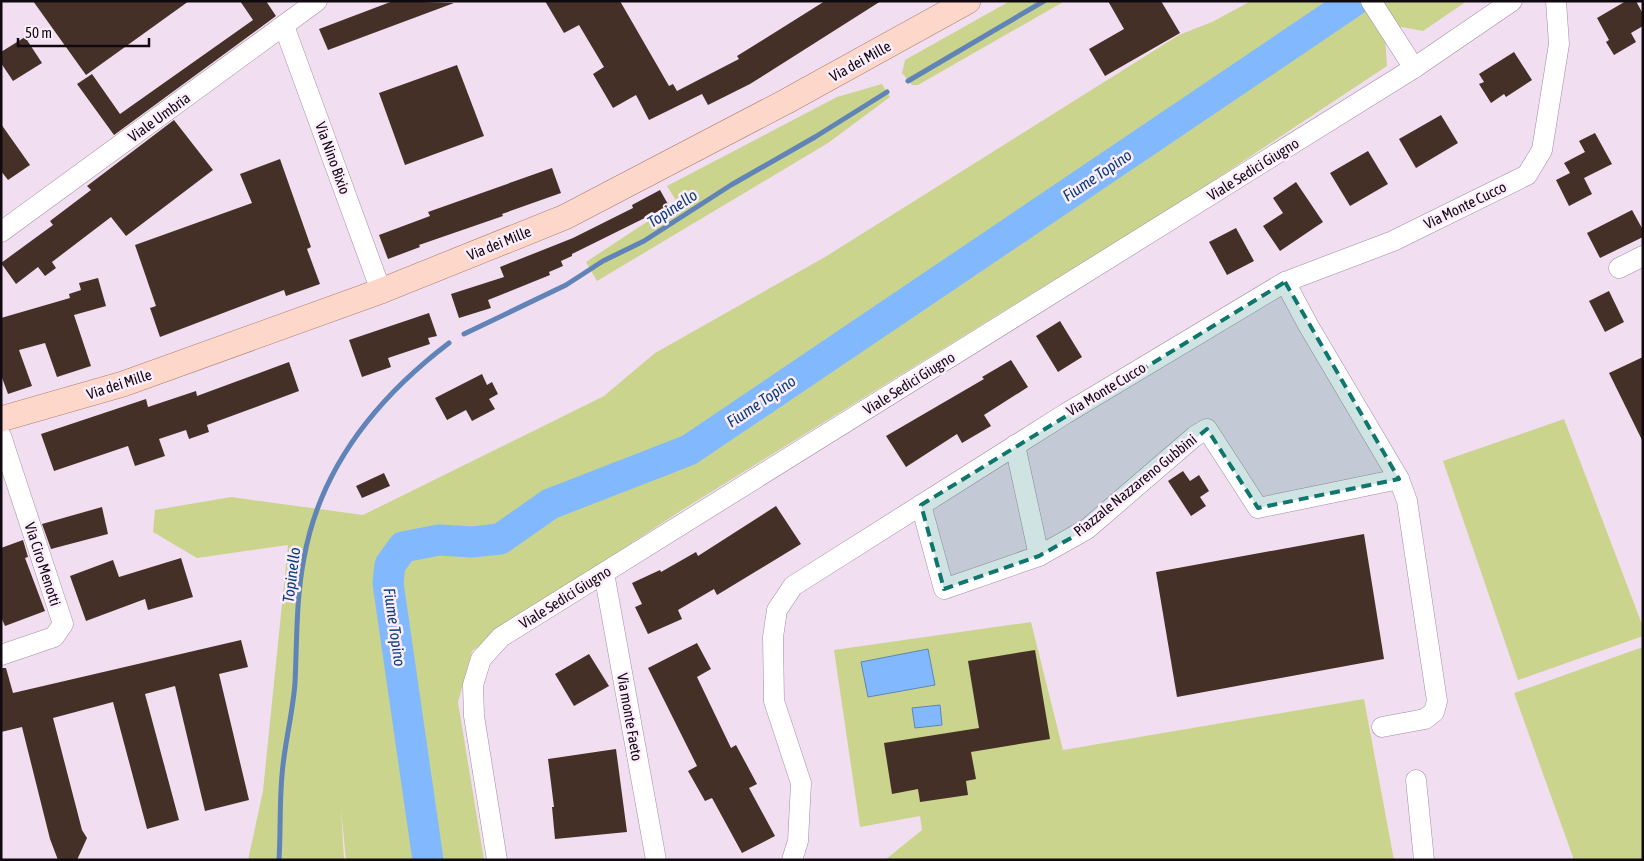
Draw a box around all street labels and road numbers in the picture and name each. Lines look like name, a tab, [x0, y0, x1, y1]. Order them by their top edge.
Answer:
street label: Via dei Mille	[826, 37, 894, 85]
street label: Viale Umbria	[125, 89, 193, 145]
street label: Via Nino Bixio	[312, 120, 354, 196]
street label: Viale Sedici Giugno	[1204, 134, 1302, 204]
street label: Via Monte Cucco	[1421, 178, 1509, 232]
street label: Via dei Mille	[465, 222, 534, 264]
street label: Viale Sedici Giugno	[860, 348, 958, 418]
street label: Via Monte Cucco	[1063, 359, 1149, 419]
street label: Via dei Mille	[84, 365, 154, 402]
street label: Piazzale Nazzareno Gubbini	[1070, 430, 1200, 540]
street label: Via Ciro Menotti	[21, 520, 65, 608]
street label: Viale Sedici Giugno	[516, 562, 614, 632]
street label: Via monte Faeto	[614, 672, 646, 762]

